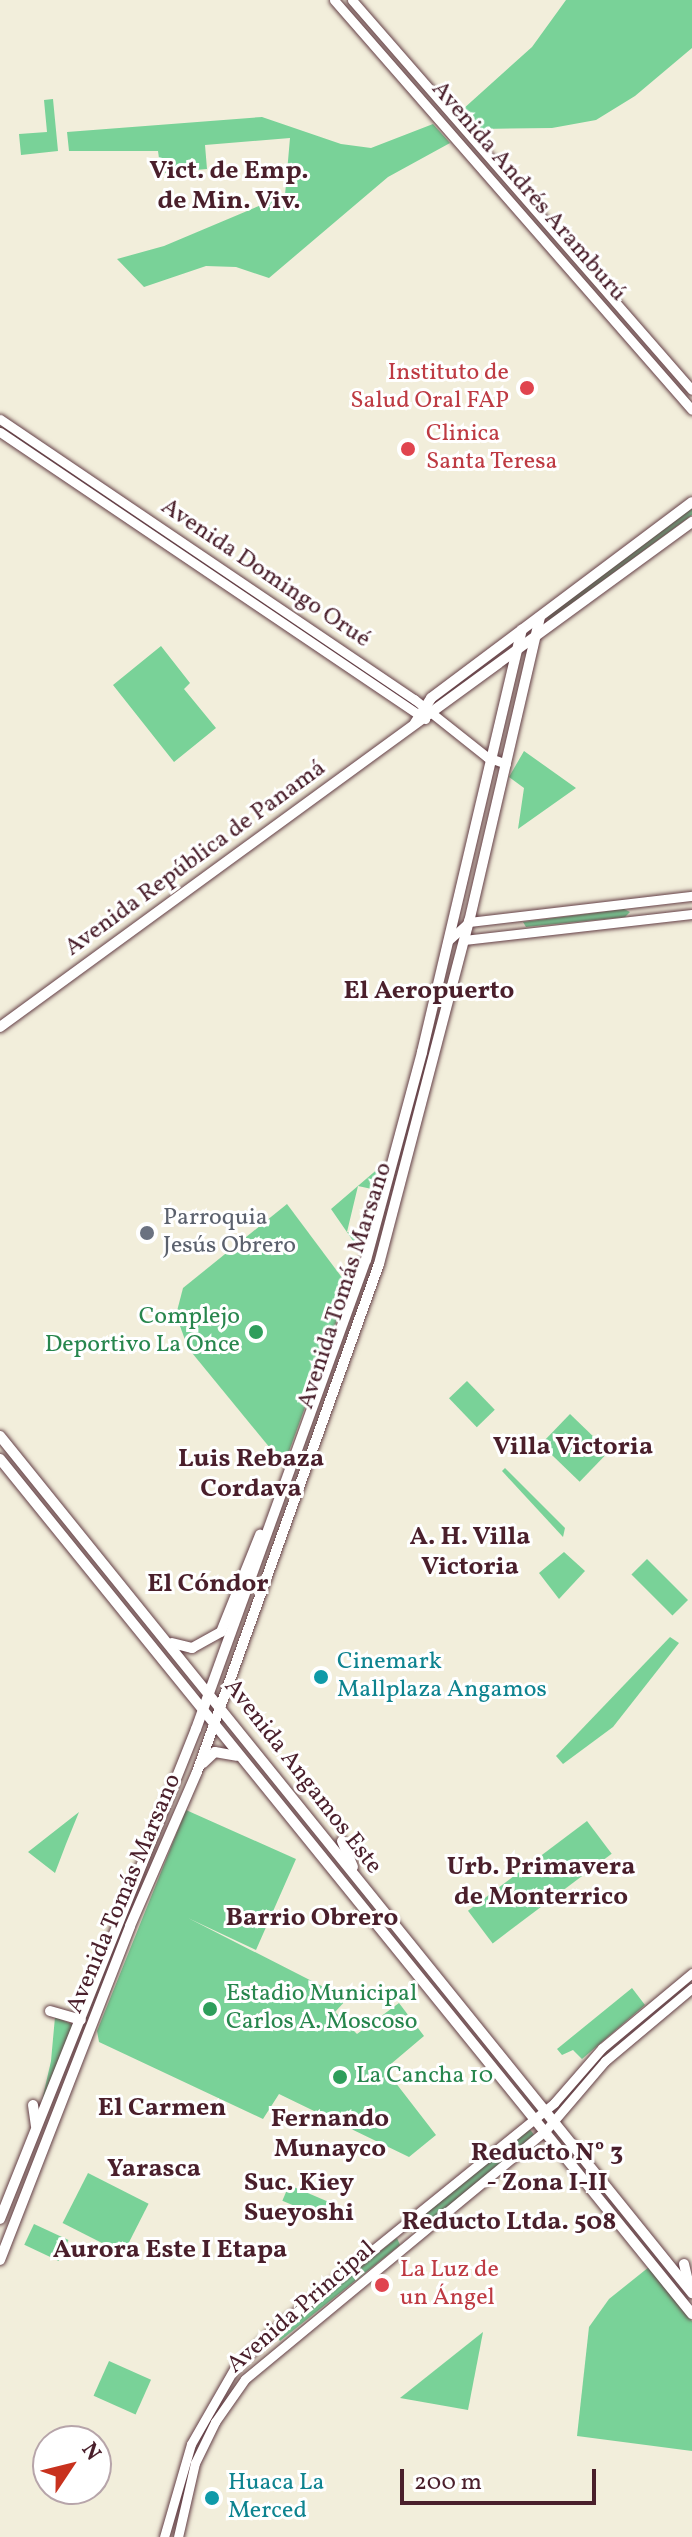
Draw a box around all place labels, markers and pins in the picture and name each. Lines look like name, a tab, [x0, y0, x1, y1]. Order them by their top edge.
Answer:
place label: Instituto de Salud Oral FAP	[350, 360, 509, 416]
marker: Instituto de Salud Oral FAP	[516, 377, 538, 399]
place label: Clinica Santa Teresa	[426, 421, 558, 477]
marker: Clinica Santa Teresa	[397, 438, 419, 460]
place label: Parroquia Jesús Obrero	[163, 1205, 296, 1261]
marker: Parroquia Jesús Obrero	[138, 1224, 156, 1242]
place label: Complejo Deportivo La Once	[45, 1304, 240, 1360]
marker: Complejo Deportivo La Once	[247, 1323, 265, 1341]
place label: Cinemark Mallplaza Angamos	[337, 1649, 547, 1705]
marker: Cinemark Mallplaza Angamos	[312, 1668, 330, 1686]
place label: Estadio Municipal Carlos A. Moscoso	[226, 1981, 417, 2037]
marker: Estadio Municipal Carlos A. Moscoso	[201, 2000, 219, 2018]
place label: La Cancha 10	[356, 2063, 493, 2091]
marker: La Cancha 10	[331, 2068, 349, 2086]
place label: La Luz de un Ángel	[400, 2257, 499, 2313]
marker: La Luz de un Ángel	[371, 2274, 393, 2296]
place label: Huaca La Merced	[228, 2470, 324, 2526]
marker: Huaca La Merced	[203, 2489, 221, 2507]

